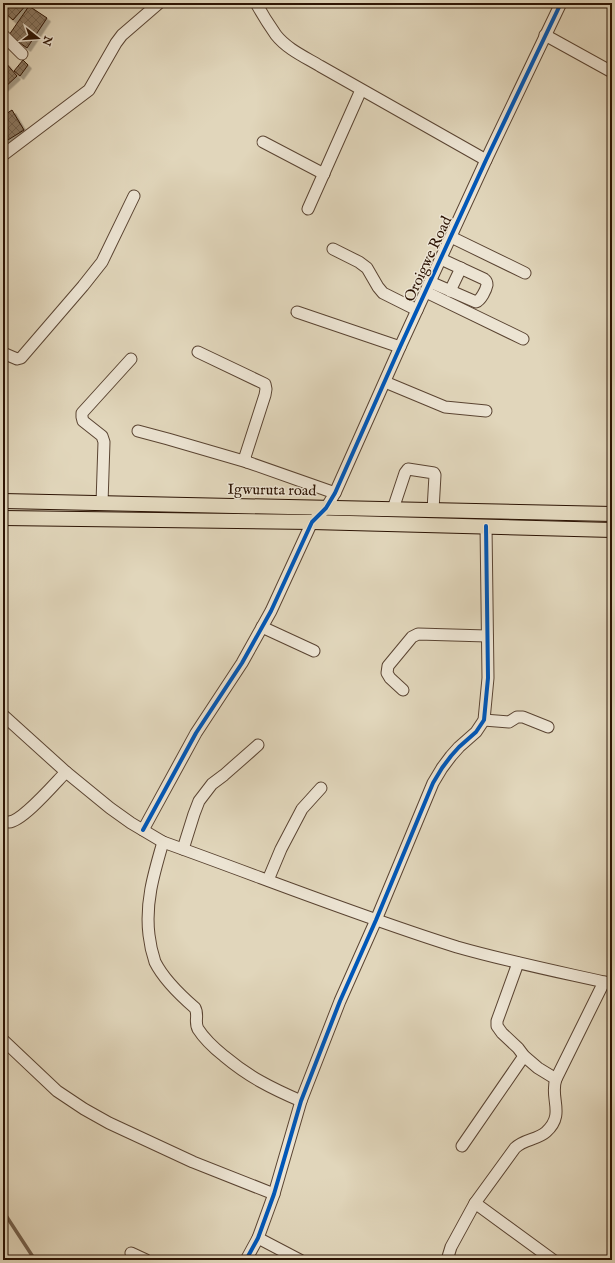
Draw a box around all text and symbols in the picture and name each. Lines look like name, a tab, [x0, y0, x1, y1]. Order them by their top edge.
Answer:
north arrow	[18, 18, 58, 58]
text: N	[38, 33, 55, 48]
street label: Oroigwe Road	[400, 212, 457, 305]
street label: Igwuruta road	[227, 480, 318, 500]

